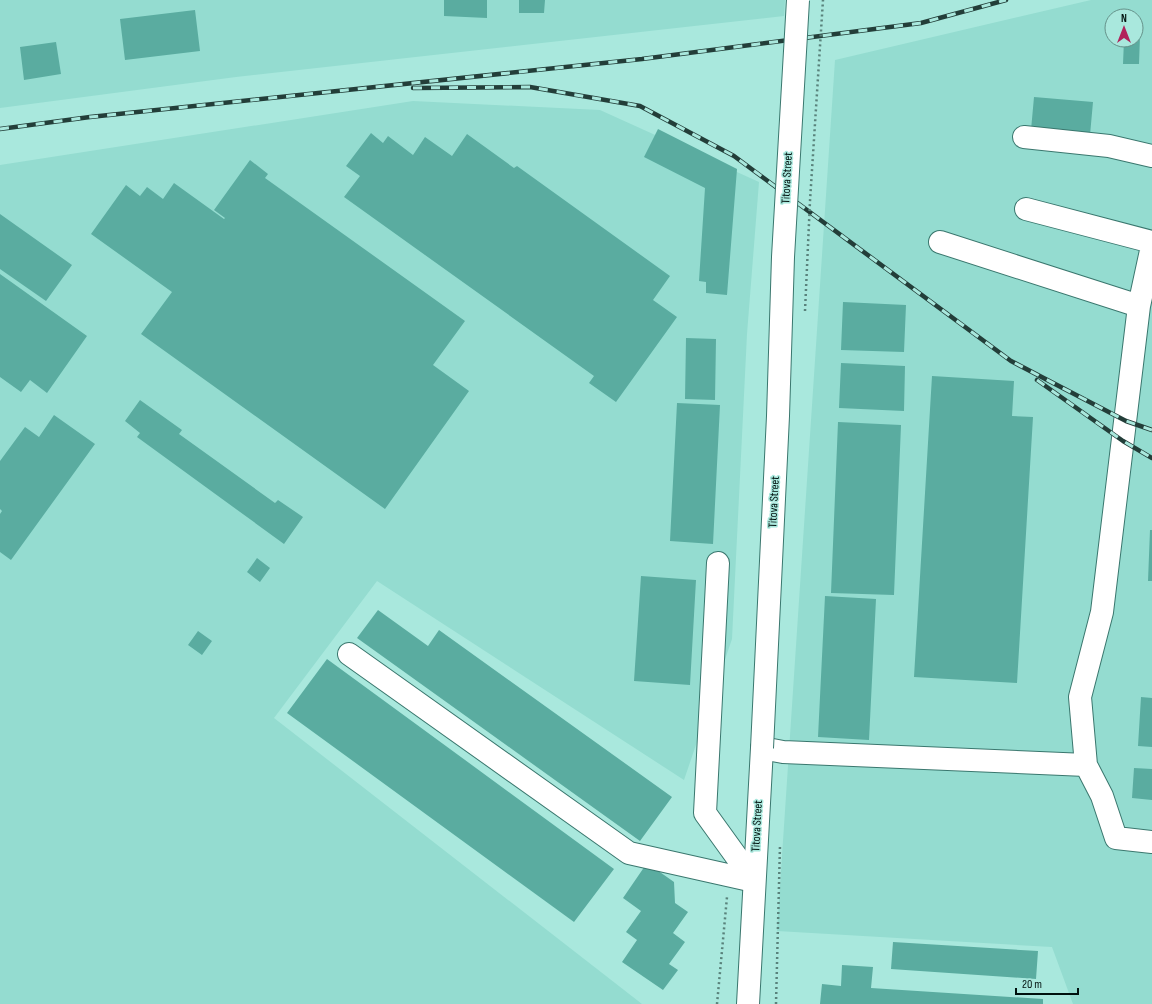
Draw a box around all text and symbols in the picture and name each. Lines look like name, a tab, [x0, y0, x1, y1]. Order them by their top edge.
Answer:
north arrow	[1104, 8, 1144, 48]
text: N	[1121, 12, 1127, 25]
street label: Titova Street	[778, 151, 796, 204]
street label: Titova Street	[765, 475, 783, 528]
street label: Titova Street	[748, 799, 766, 852]
scale bar	[1016, 970, 1078, 996]
text: 20 m	[1022, 977, 1042, 992]

